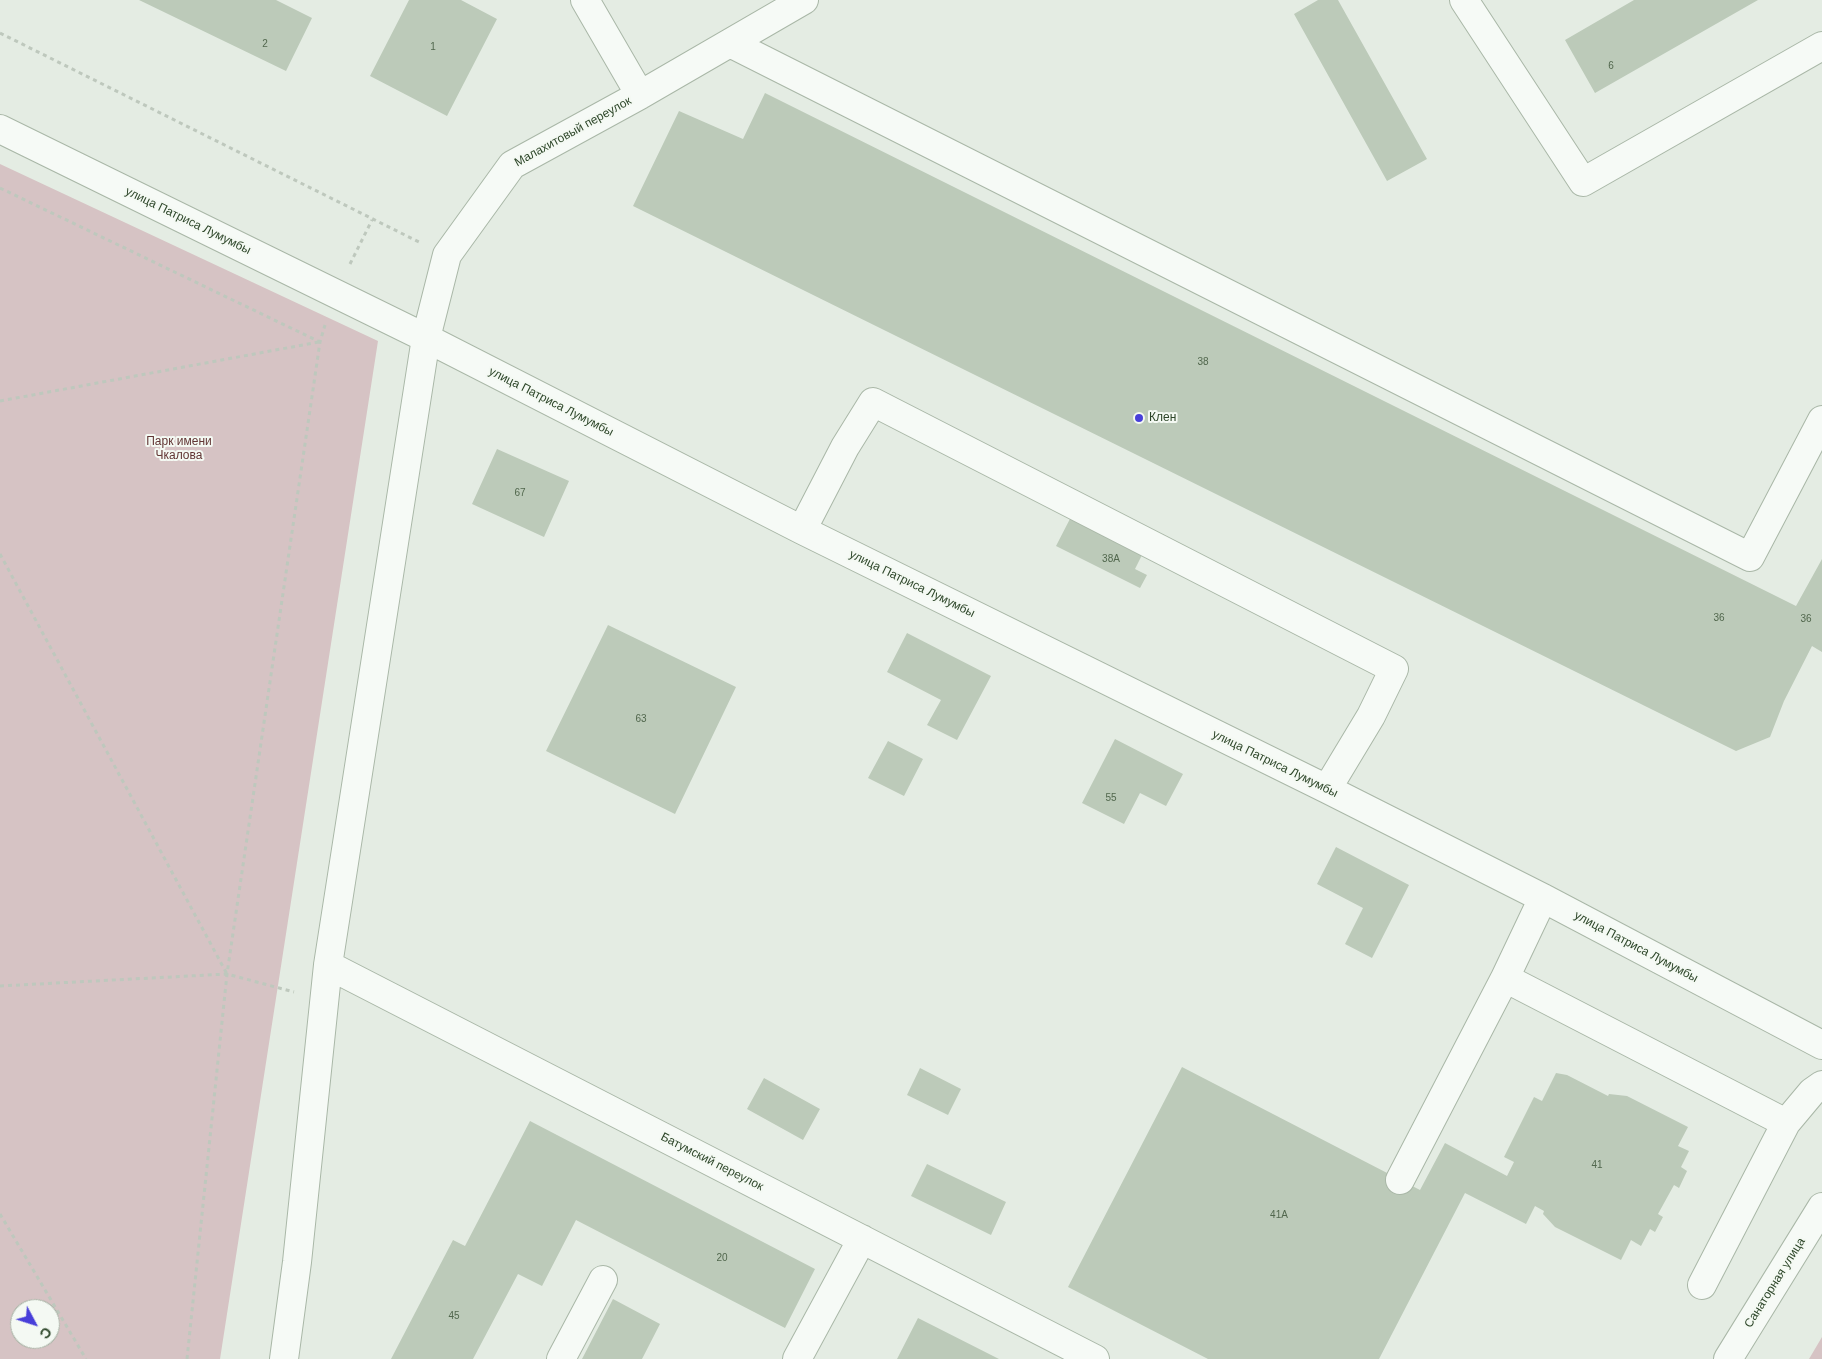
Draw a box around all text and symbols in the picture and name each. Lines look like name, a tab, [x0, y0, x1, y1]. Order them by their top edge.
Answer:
house number: 2	[262, 38, 268, 50]
house number: 1	[430, 41, 436, 53]
house number: 6	[1608, 60, 1614, 72]
street label: Малахитовый переулок	[512, 94, 634, 170]
street label: улица Патриса Лумумбы	[123, 184, 253, 258]
house number: 38	[1197, 356, 1209, 368]
street label: улица Патриса Лумумбы	[486, 364, 616, 440]
place label: Клен	[1149, 411, 1176, 425]
marker: Клен	[1133, 412, 1145, 424]
park label: Парк имени Чкалова	[146, 435, 212, 463]
house number: 67	[514, 487, 526, 499]
street label: улица Патриса Лумумбы	[847, 547, 977, 621]
house number: 38А	[1102, 553, 1120, 565]
house number: 36	[1713, 612, 1725, 624]
house number: 36	[1800, 613, 1812, 625]
house number: 63	[635, 713, 647, 725]
street label: улица Патриса Лумумбы	[1210, 727, 1340, 801]
house number: 55	[1105, 792, 1117, 804]
street label: улица Патриса Лумумбы	[1572, 908, 1700, 986]
street label: Батумский переулок	[658, 1130, 766, 1194]
house number: 41	[1591, 1159, 1603, 1171]
house number: 41А	[1270, 1209, 1288, 1221]
street label: Санаторная улица	[1742, 1235, 1808, 1331]
house number: 20	[716, 1252, 728, 1264]
north arrow	[10, 1299, 60, 1349]
house number: 45	[448, 1310, 460, 1322]
text: С	[36, 1324, 55, 1342]

